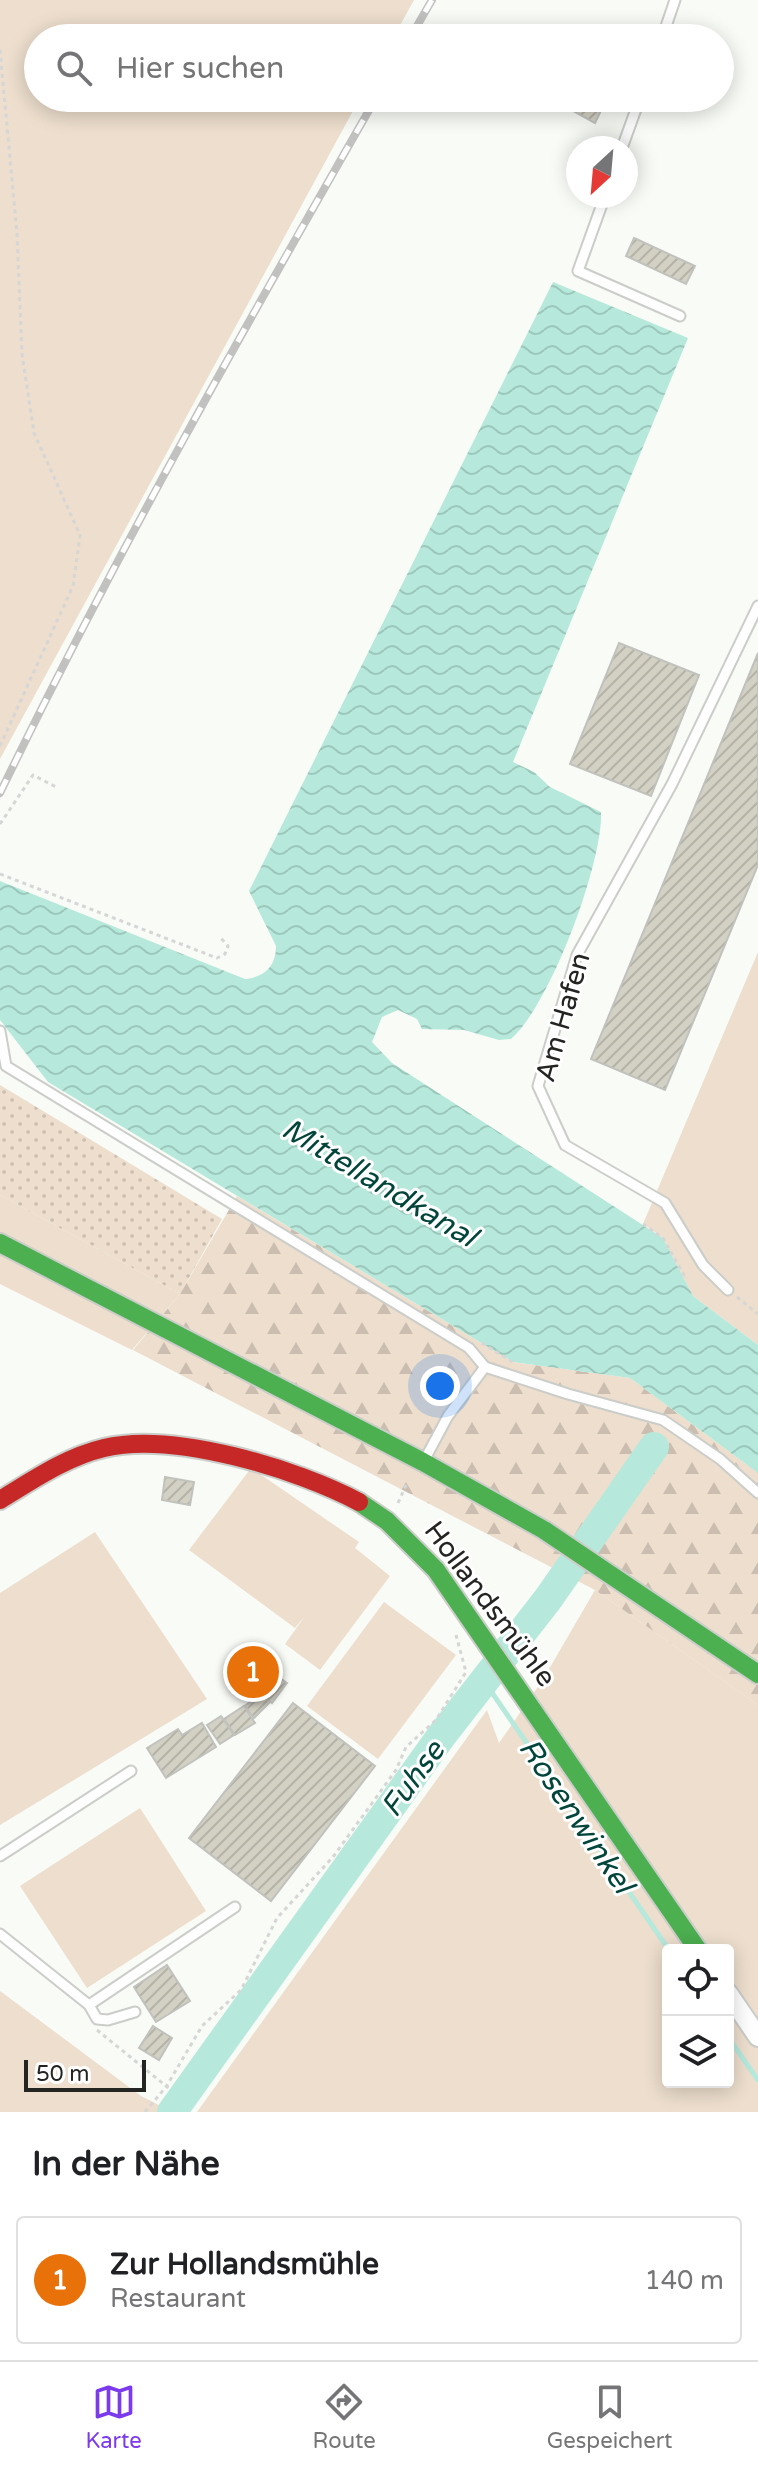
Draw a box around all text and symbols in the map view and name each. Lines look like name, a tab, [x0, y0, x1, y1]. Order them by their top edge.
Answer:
search box	[24, 24, 734, 112]
icon: search	[52, 46, 96, 90]
text: Hier suchen	[116, 50, 284, 87]
north arrow	[566, 136, 638, 208]
street label: Am Hafen	[528, 948, 598, 1086]
water label: Mittellandkanal	[275, 1110, 486, 1257]
your location	[420, 1366, 460, 1406]
street label: Hollandsmühle	[417, 1515, 563, 1693]
pin: 1	[227, 1642, 279, 1702]
water label: Rosenwinkel	[511, 1731, 643, 1903]
water label: Fuhse	[373, 1732, 454, 1824]
map controls	[662, 1944, 734, 2088]
button: locate	[662, 1944, 734, 2016]
button: layers	[662, 2016, 734, 2088]
scale bar	[24, 2056, 146, 2092]
text: 50 m	[36, 2061, 90, 2087]
text: In der Nähe	[32, 2144, 220, 2185]
text: Zur Hollandsmühle	[110, 2246, 379, 2283]
text: 1	[52, 2265, 68, 2296]
text: 140 m	[644, 2265, 724, 2296]
text: Restaurant	[110, 2283, 246, 2314]
tab: Karte	[85, 2380, 142, 2454]
tab: Route	[313, 2380, 376, 2454]
tab: Gespeichert	[547, 2380, 673, 2454]

